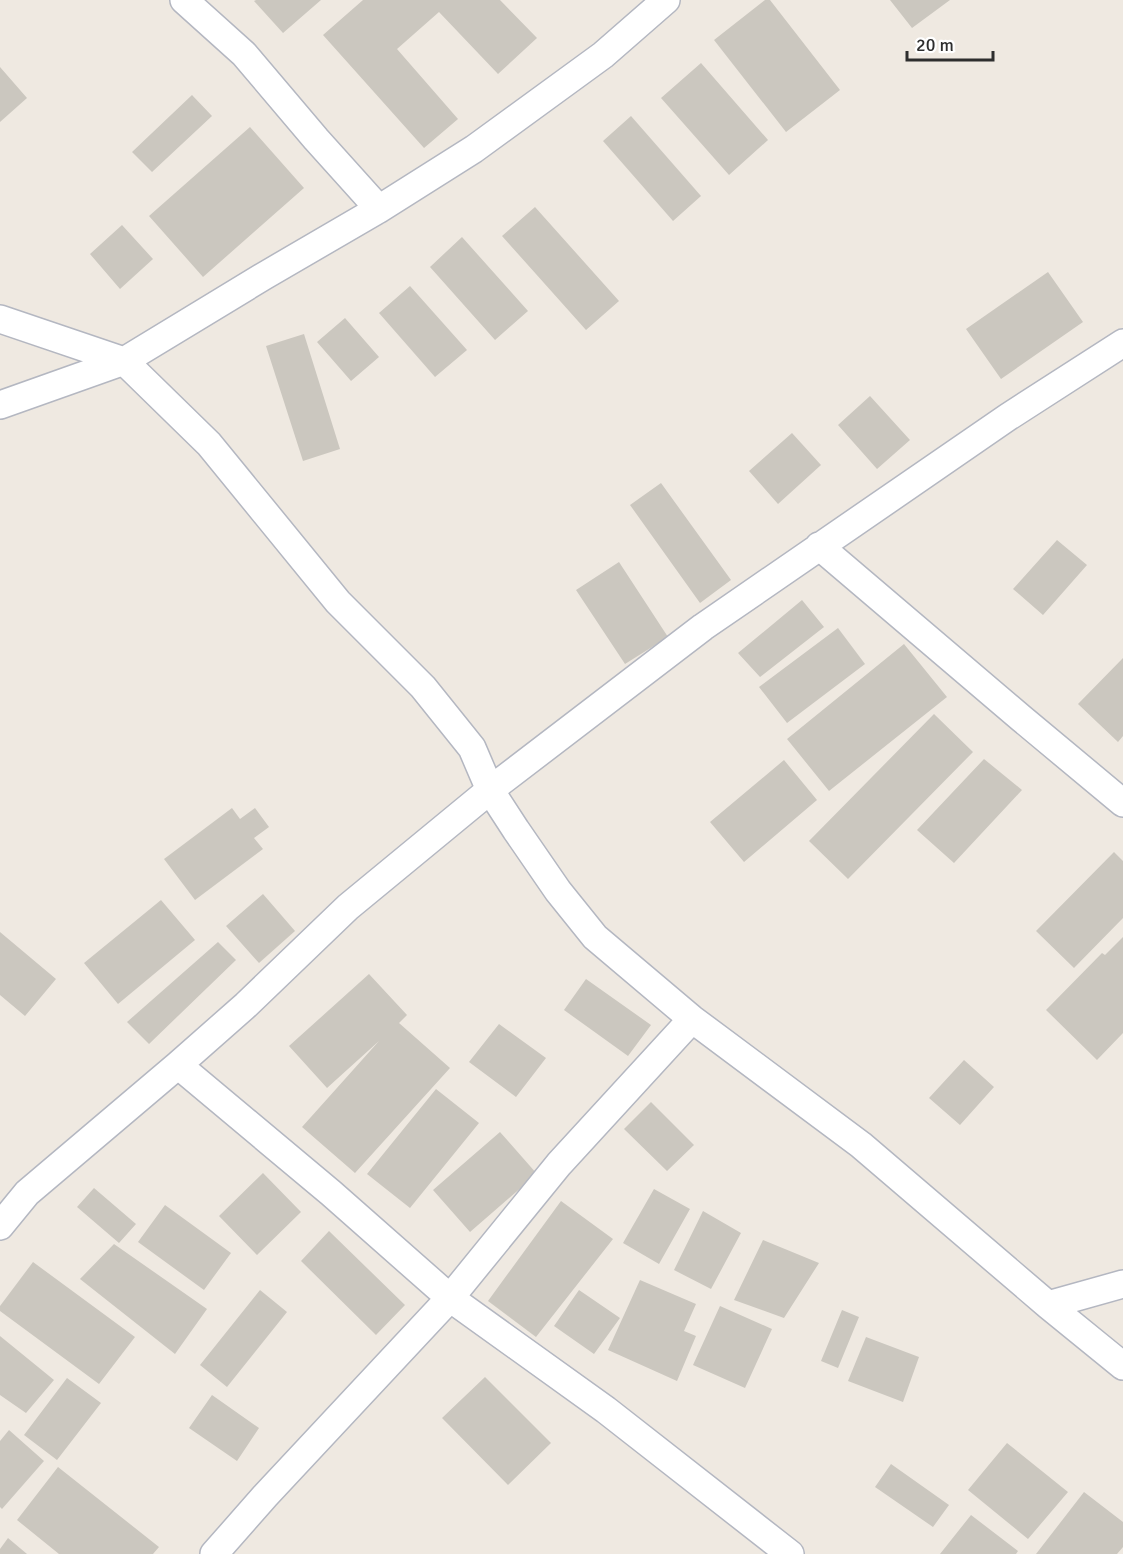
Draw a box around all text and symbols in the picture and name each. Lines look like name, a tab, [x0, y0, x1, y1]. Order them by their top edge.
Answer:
scale bar	[907, 24, 992, 62]
text: 20 m	[916, 34, 954, 56]

